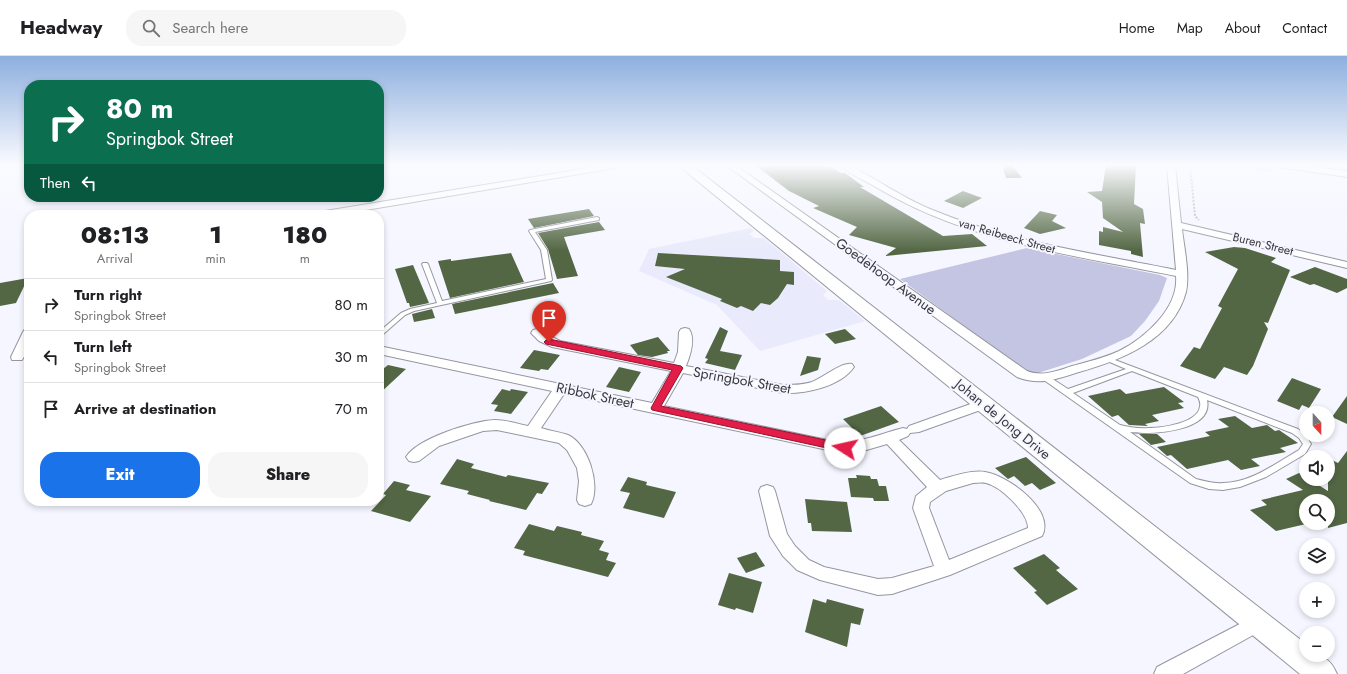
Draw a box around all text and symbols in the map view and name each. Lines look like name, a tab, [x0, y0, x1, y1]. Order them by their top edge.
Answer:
search box	[126, 10, 406, 46]
text: Headway	[20, 14, 102, 41]
icon: search	[140, 17, 162, 39]
text: Search here	[172, 17, 248, 39]
text: Home	[1119, 18, 1155, 38]
text: Map	[1177, 18, 1203, 38]
text: About	[1225, 18, 1260, 38]
text: Contact	[1282, 18, 1327, 38]
text: 80 m	[106, 88, 173, 129]
icon: right	[40, 96, 92, 148]
text: Springbok Street	[106, 126, 233, 152]
text: Then	[40, 172, 70, 194]
icon: left	[78, 172, 100, 194]
street label: van Reibeeck Street	[957, 214, 1057, 258]
text: 08:13	[81, 217, 149, 252]
text: 1	[209, 217, 222, 252]
text: 180	[283, 217, 327, 252]
street label: Buren Street	[1231, 228, 1295, 260]
street label: Goedehoop Avenue	[832, 233, 940, 319]
text: Arrival	[97, 249, 133, 268]
text: min	[205, 249, 226, 268]
text: m	[300, 249, 310, 268]
text: Turn right	[74, 284, 142, 306]
icon: right	[40, 294, 62, 316]
text: 80 m	[335, 294, 368, 316]
pin	[532, 301, 566, 342]
text: Springbok Street	[74, 306, 166, 325]
icon: arrive	[538, 307, 560, 329]
text: Turn left	[74, 336, 132, 358]
icon: left	[40, 346, 62, 368]
text: 30 m	[335, 346, 368, 368]
text: Springbok Street	[74, 358, 166, 377]
street label: Springbok Street	[692, 362, 793, 399]
street label: Johan de Jong Drive	[949, 373, 1055, 464]
street label: Ribbok Street	[554, 377, 636, 413]
icon: arrive	[40, 398, 62, 420]
text: Arrive at destination	[74, 398, 216, 420]
text: 70 m	[335, 398, 368, 420]
north arrow	[1299, 406, 1335, 442]
map controls	[1299, 406, 1335, 662]
position arrow	[824, 427, 866, 469]
button: sound	[1299, 450, 1335, 486]
button: Exit	[40, 452, 200, 498]
button: Share	[208, 452, 368, 498]
button: search	[1299, 494, 1335, 530]
button: layers	[1299, 538, 1335, 574]
button: +	[1299, 582, 1335, 618]
button: −	[1299, 626, 1335, 662]

